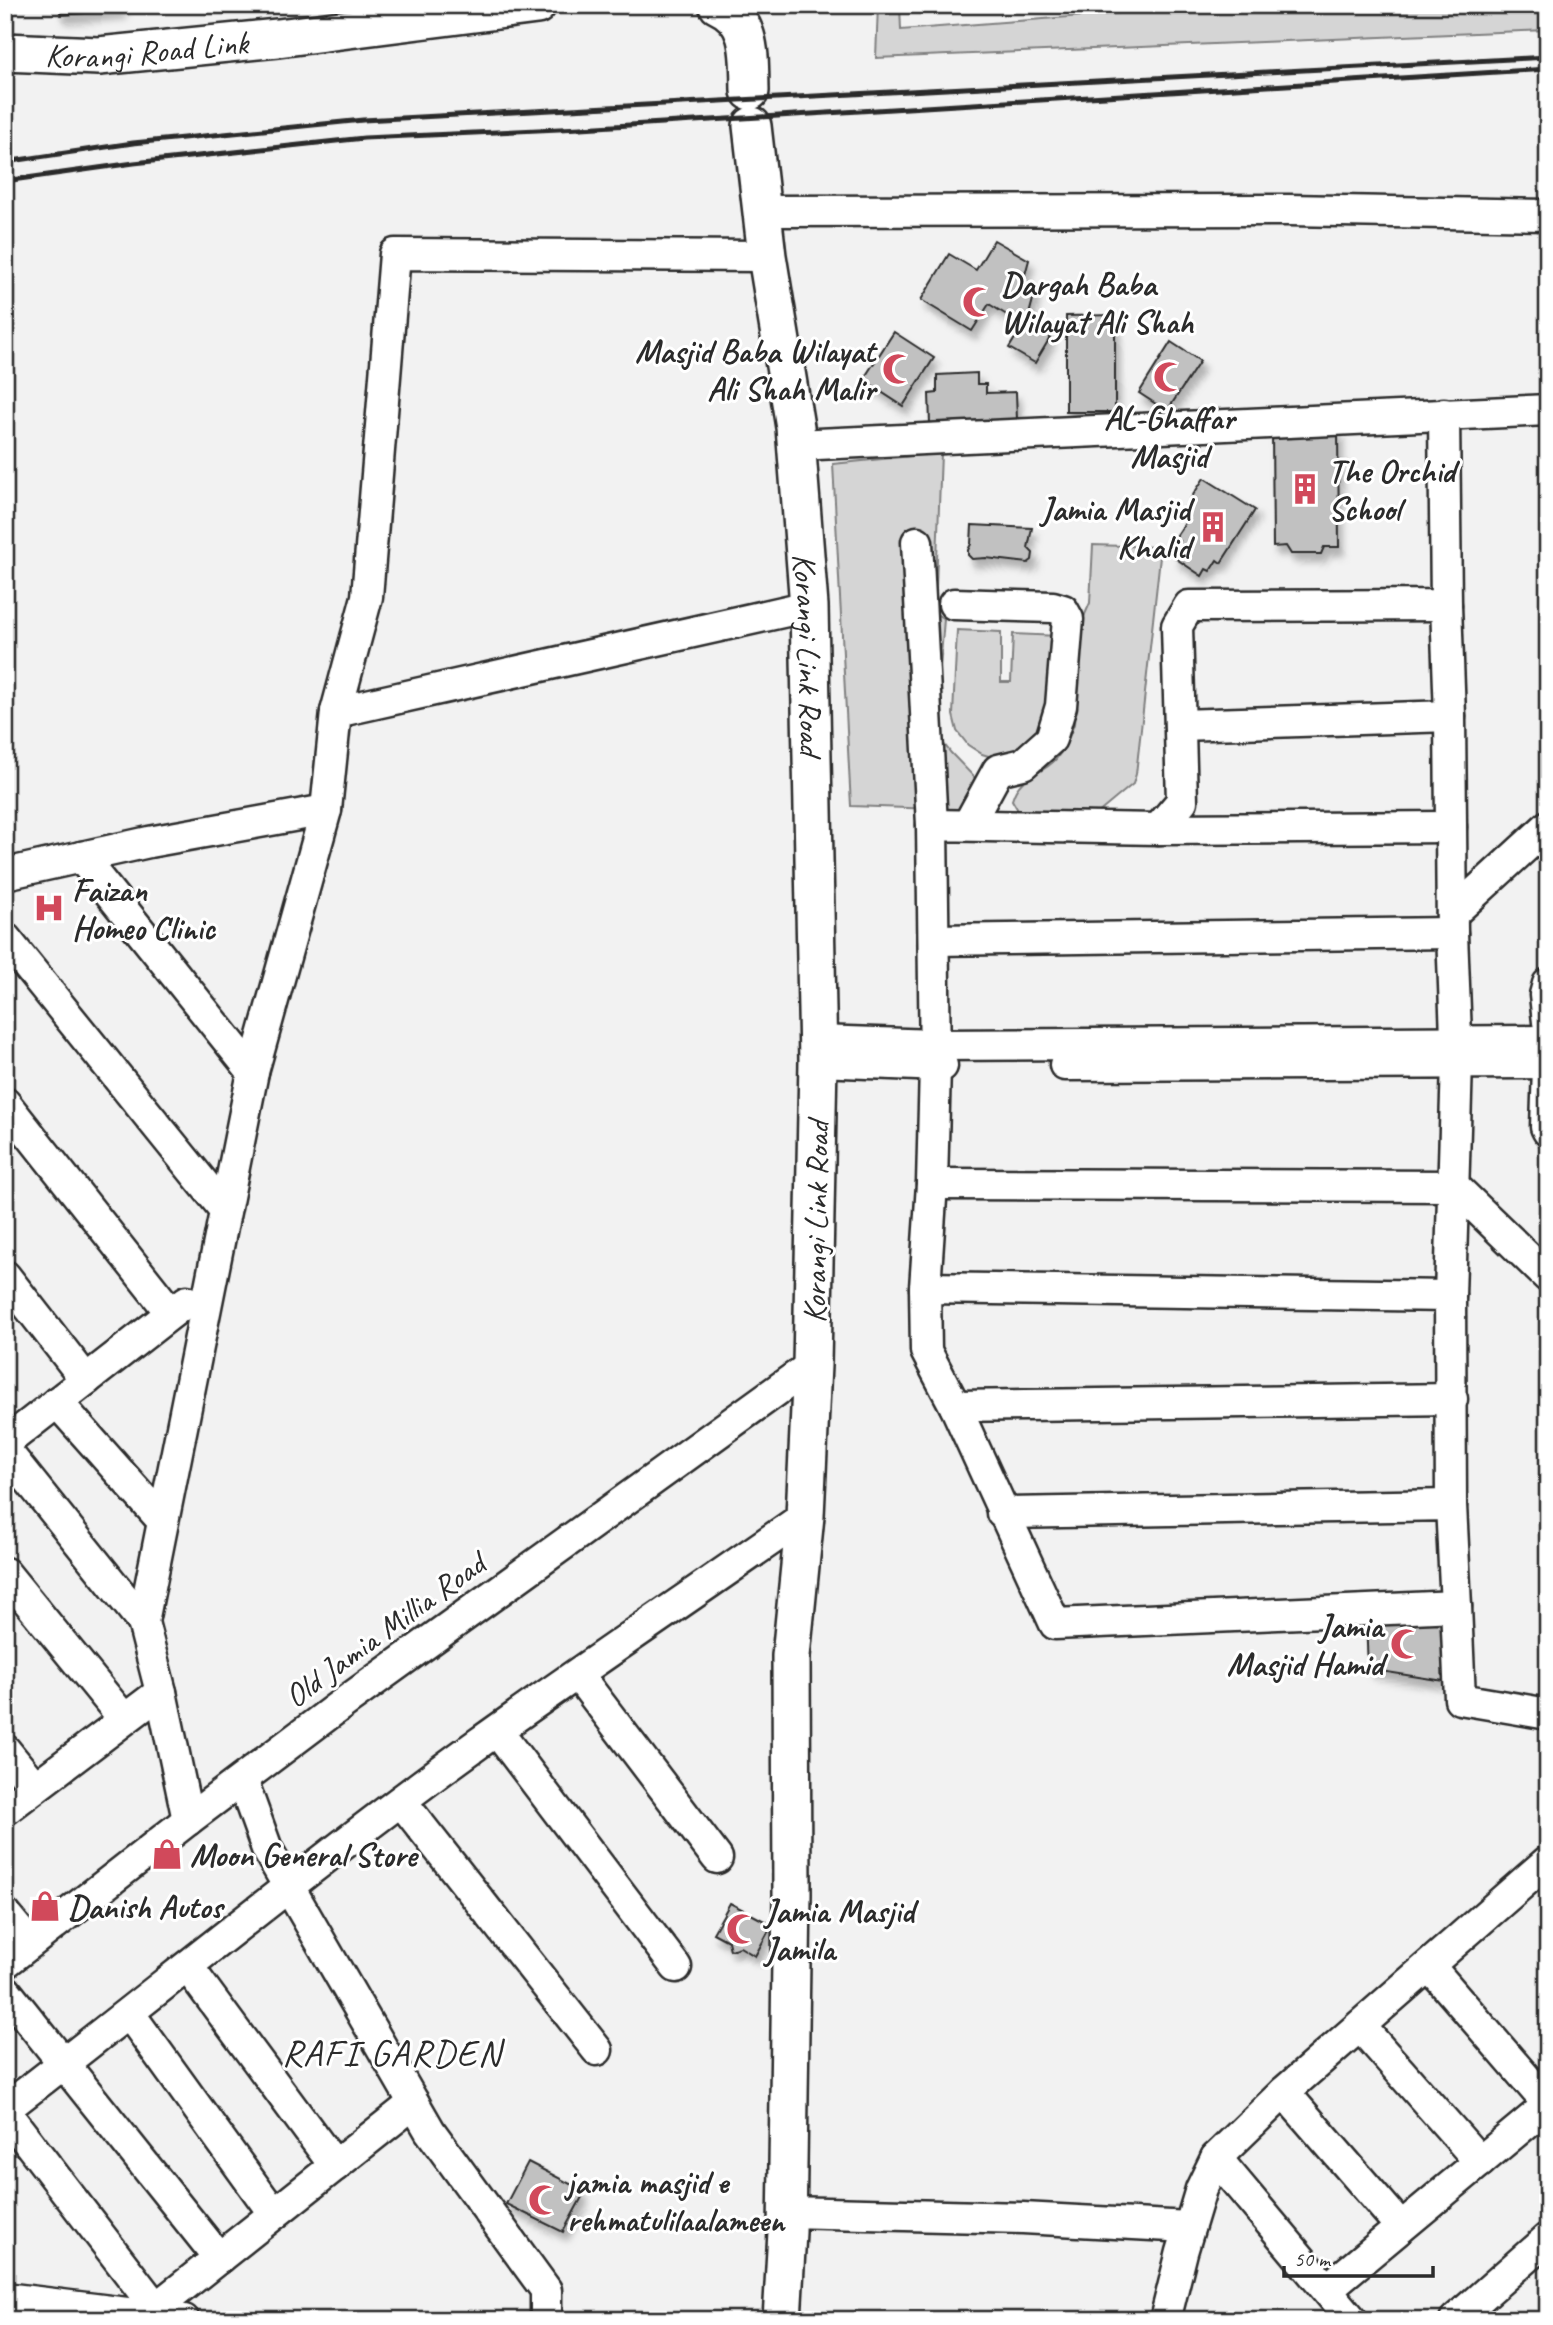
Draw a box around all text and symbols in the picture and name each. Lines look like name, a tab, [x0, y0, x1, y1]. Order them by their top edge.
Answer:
street label: Korangi Road Link	[45, 21, 252, 78]
place label: Dargah Baba Wilayat Ali Shah	[1001, 263, 1194, 343]
mosque icon: Dargah Baba Wilayat Ali Shah	[961, 285, 995, 319]
place label: Masjid Baba Wilayat Ali Shah Malir	[635, 330, 878, 410]
mosque icon: Masjid Baba Wilayat Ali Shah Malir	[881, 352, 915, 386]
mosque icon: AL-Ghaffar Masjid	[1152, 360, 1186, 394]
place label: AL-Ghaffar Masjid	[1104, 397, 1237, 477]
place label: The Orchid School	[1328, 450, 1461, 530]
building icon: The Orchid School	[1288, 472, 1322, 506]
place label: Jamia Masjid Khalid	[1039, 488, 1196, 568]
building icon: Jamia Masjid Khalid	[1196, 510, 1230, 544]
street label: Korangi Link Road	[783, 552, 832, 761]
place label: Faizan Homeo Clinic	[72, 869, 217, 949]
hospital icon: Faizan Homeo Clinic	[32, 891, 66, 925]
street label: Korangi Link Road	[793, 1115, 839, 1324]
street label: Old Jamia Millia Road	[276, 1540, 497, 1717]
place label: Jamia Masjid Hamid	[1227, 1605, 1389, 1685]
mosque icon: Jamia Masjid Hamid	[1389, 1627, 1423, 1661]
place label: Moon General Store	[190, 1834, 419, 1876]
shop icon: Moon General Store	[150, 1837, 184, 1871]
place label: Danish Autos	[68, 1886, 225, 1928]
shop icon: Danish Autos	[28, 1889, 62, 1923]
place label: Jamia Masjid Jamila	[763, 1890, 920, 1970]
mosque icon: Jamia Masjid Jamila	[725, 1912, 759, 1946]
district label: RAFI GARDEN	[282, 2029, 506, 2076]
place label: jamia masjid e rehmatulilaalameen	[564, 2161, 786, 2241]
mosque icon: jamia masjid e rehmatulilaalameen	[527, 2183, 561, 2217]
scale bar	[1284, 2234, 1432, 2278]
text: 50 m	[1294, 2246, 1332, 2272]

